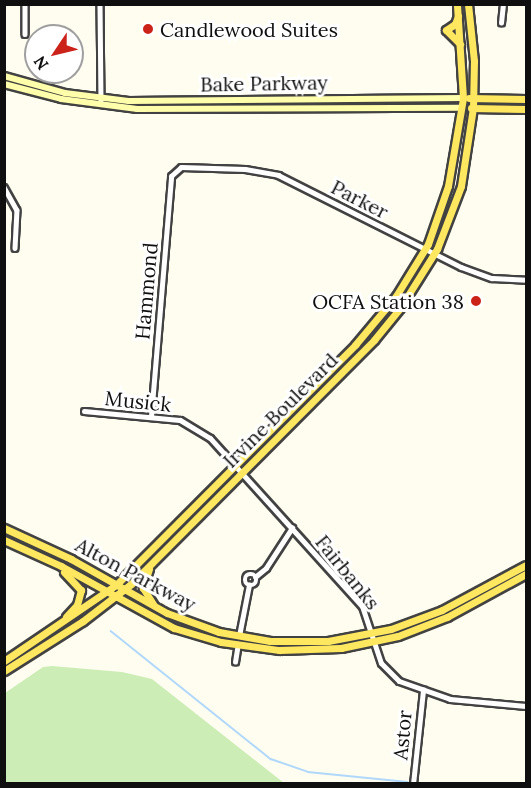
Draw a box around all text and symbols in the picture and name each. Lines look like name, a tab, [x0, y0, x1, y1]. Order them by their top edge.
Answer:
place label: Candlewood Suites	[160, 17, 338, 41]
marker: Candlewood Suites	[141, 22, 155, 36]
north arrow	[24, 24, 84, 84]
text: N	[29, 52, 53, 74]
street label: Bake Parkway	[200, 70, 328, 96]
street label: Parker	[327, 174, 393, 224]
street label: Hammond	[130, 241, 162, 341]
place label: OCFA Station 38	[312, 289, 464, 313]
marker: OCFA Station 38	[469, 294, 483, 308]
street label: Irvine Boulevard	[218, 348, 342, 472]
street label: Musick	[104, 386, 172, 416]
street label: Fairbanks	[311, 530, 385, 614]
street label: Alton Parkway	[72, 532, 200, 616]
street label: Astor	[388, 709, 416, 761]

